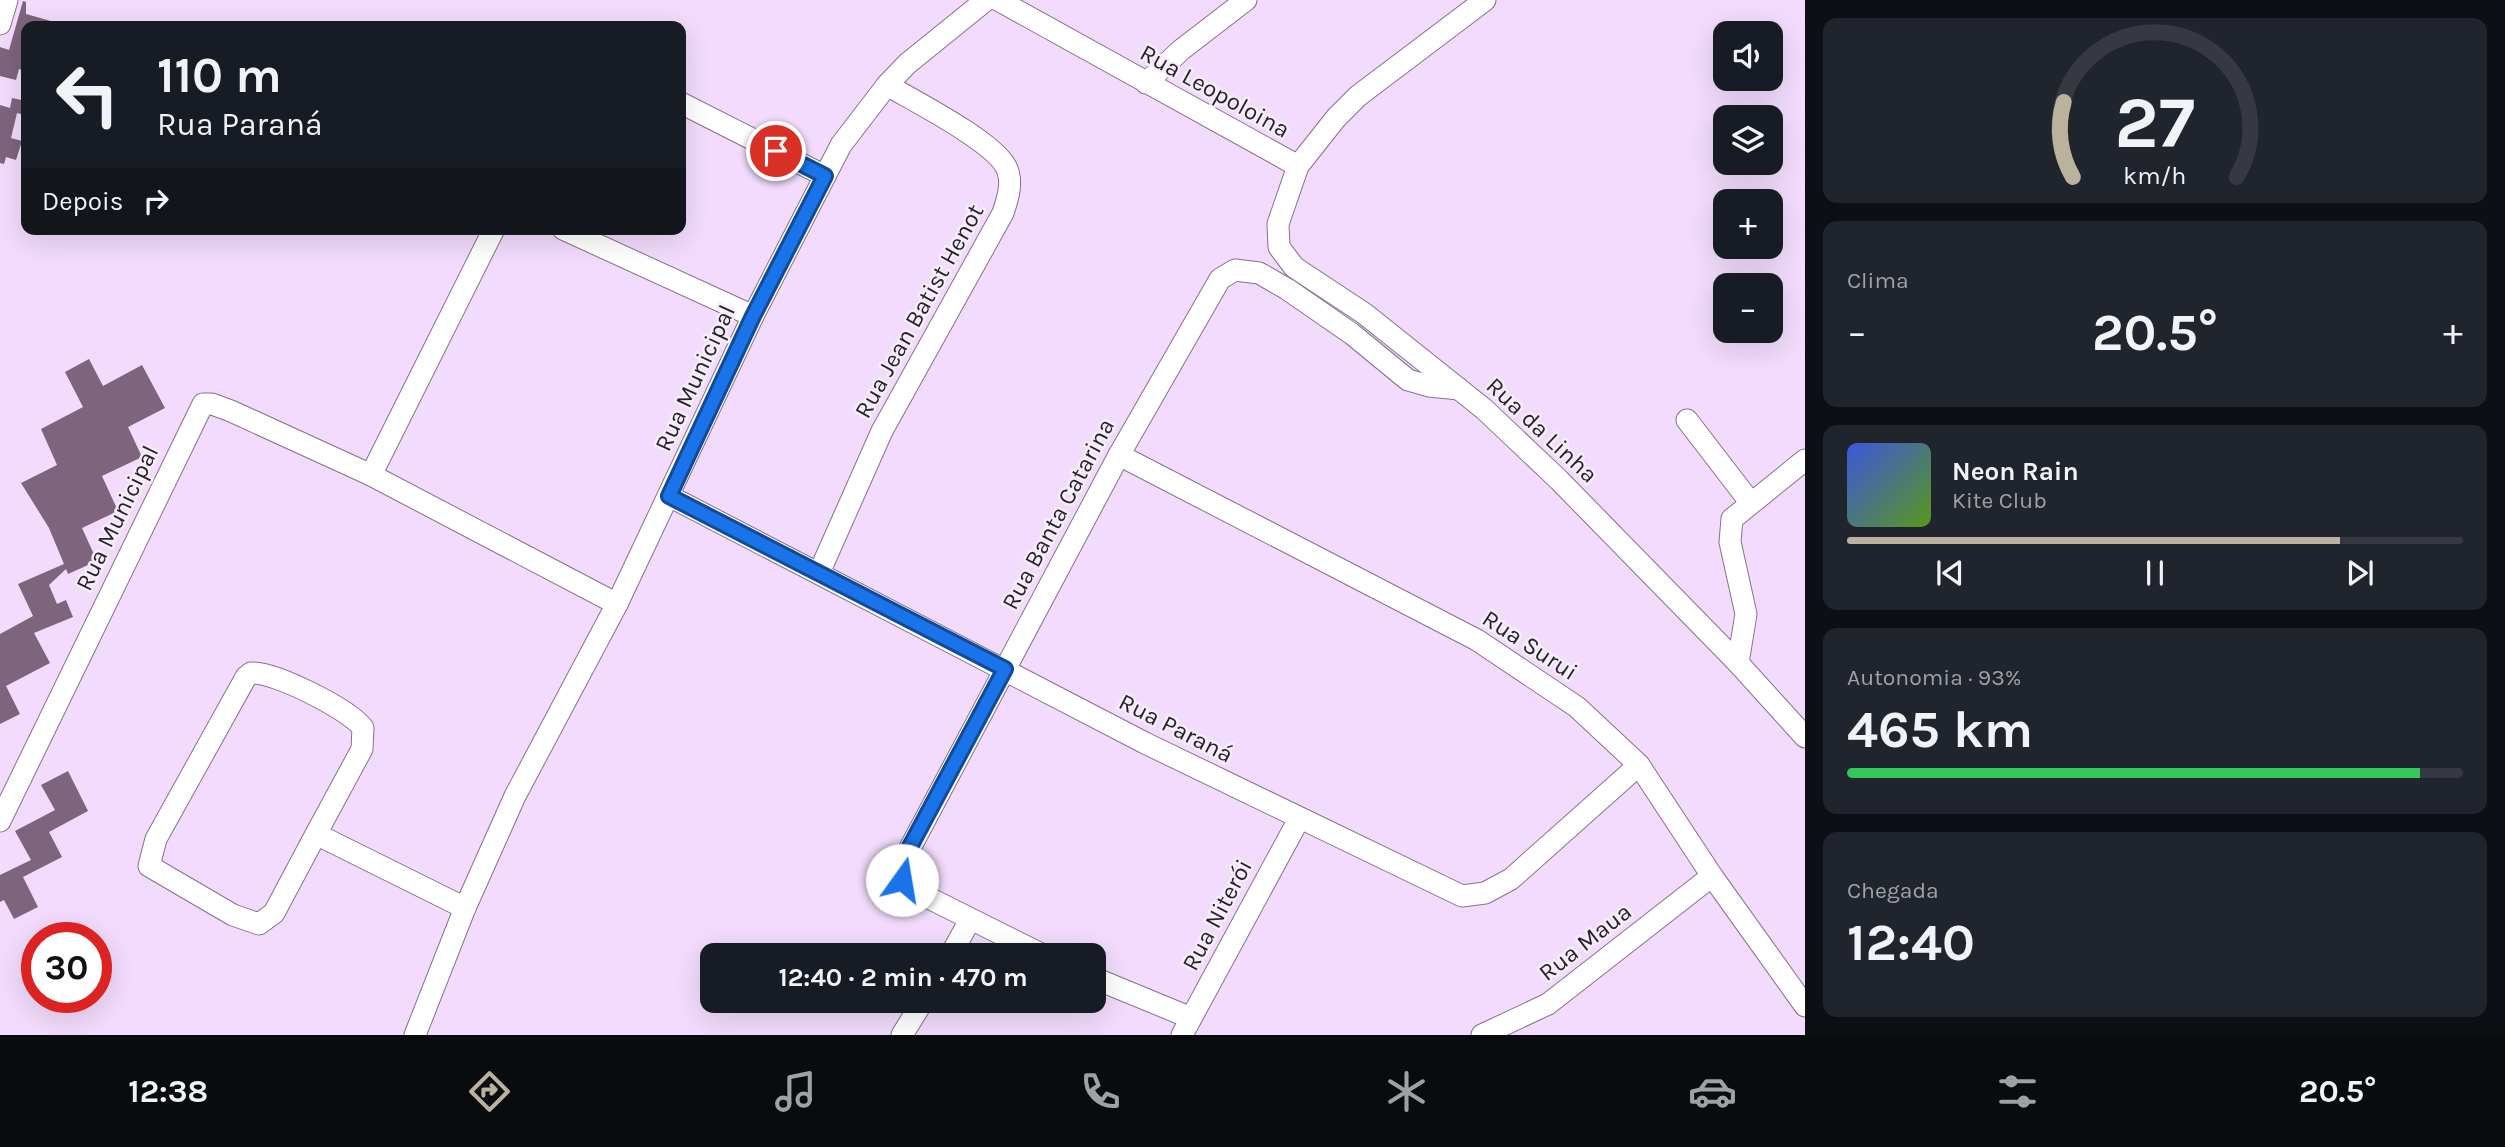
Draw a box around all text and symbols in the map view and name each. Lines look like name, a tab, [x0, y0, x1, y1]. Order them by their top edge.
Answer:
map controls	[1713, 21, 1783, 343]
button: sound	[1713, 21, 1783, 91]
street label: Rua Leopoloina	[1135, 38, 1295, 144]
text: 110 m	[157, 47, 282, 104]
icon: left	[42, 49, 133, 140]
text: 27	[2115, 80, 2195, 165]
button: layers	[1713, 105, 1783, 175]
text: Rua Paraná	[157, 106, 323, 143]
pin	[746, 121, 806, 181]
icon: arrive	[757, 132, 795, 170]
text: km/h	[2123, 161, 2187, 190]
icon: right	[137, 182, 175, 220]
text: Depois	[42, 186, 123, 217]
button: +	[1713, 189, 1783, 259]
street label: Rua Jean Batist Henot	[849, 199, 989, 423]
text: Clima	[1847, 267, 1909, 294]
button: −	[1713, 273, 1783, 343]
street label: Rua Municipal	[649, 300, 741, 456]
text: 20.5°	[2092, 302, 2218, 363]
text: −	[1847, 310, 1867, 355]
text: +	[2443, 310, 2463, 355]
street label: Rua da Linha	[1481, 371, 1603, 489]
street label: Rua Banta Catarina	[996, 414, 1120, 614]
street label: Rua Municipal	[70, 441, 164, 595]
text: Neon Rain	[1952, 456, 2079, 487]
text: Kite Club	[1952, 487, 2047, 514]
icon: previous	[1931, 554, 1969, 592]
icon: pause	[2136, 554, 2174, 592]
icon: next	[2341, 554, 2379, 592]
street label: Rua Surui	[1477, 604, 1583, 686]
text: Autonomia · 93%	[1847, 664, 2021, 691]
street label: Rua Paraná	[1114, 687, 1238, 769]
text: 465 km	[1847, 699, 2033, 760]
position arrow	[865, 843, 939, 917]
street label: Rua Niterói	[1176, 855, 1258, 975]
text: Chegada	[1847, 877, 1939, 904]
street label: Rua Maua	[1533, 897, 1637, 987]
text: 12:40	[1847, 912, 1975, 973]
speed limit sign: 30	[21, 922, 112, 1013]
text: 12:40 · 2 min · 470 m	[778, 962, 1028, 993]
icon: directions	[465, 1067, 514, 1116]
icon: music	[771, 1067, 820, 1116]
icon: phone	[1076, 1067, 1125, 1116]
icon: climate	[1382, 1067, 1431, 1116]
icon: car	[1688, 1067, 1737, 1116]
icon: filters	[1993, 1067, 2042, 1116]
text: 12:38	[128, 1073, 208, 1110]
text: 20.5°	[2299, 1073, 2377, 1110]

